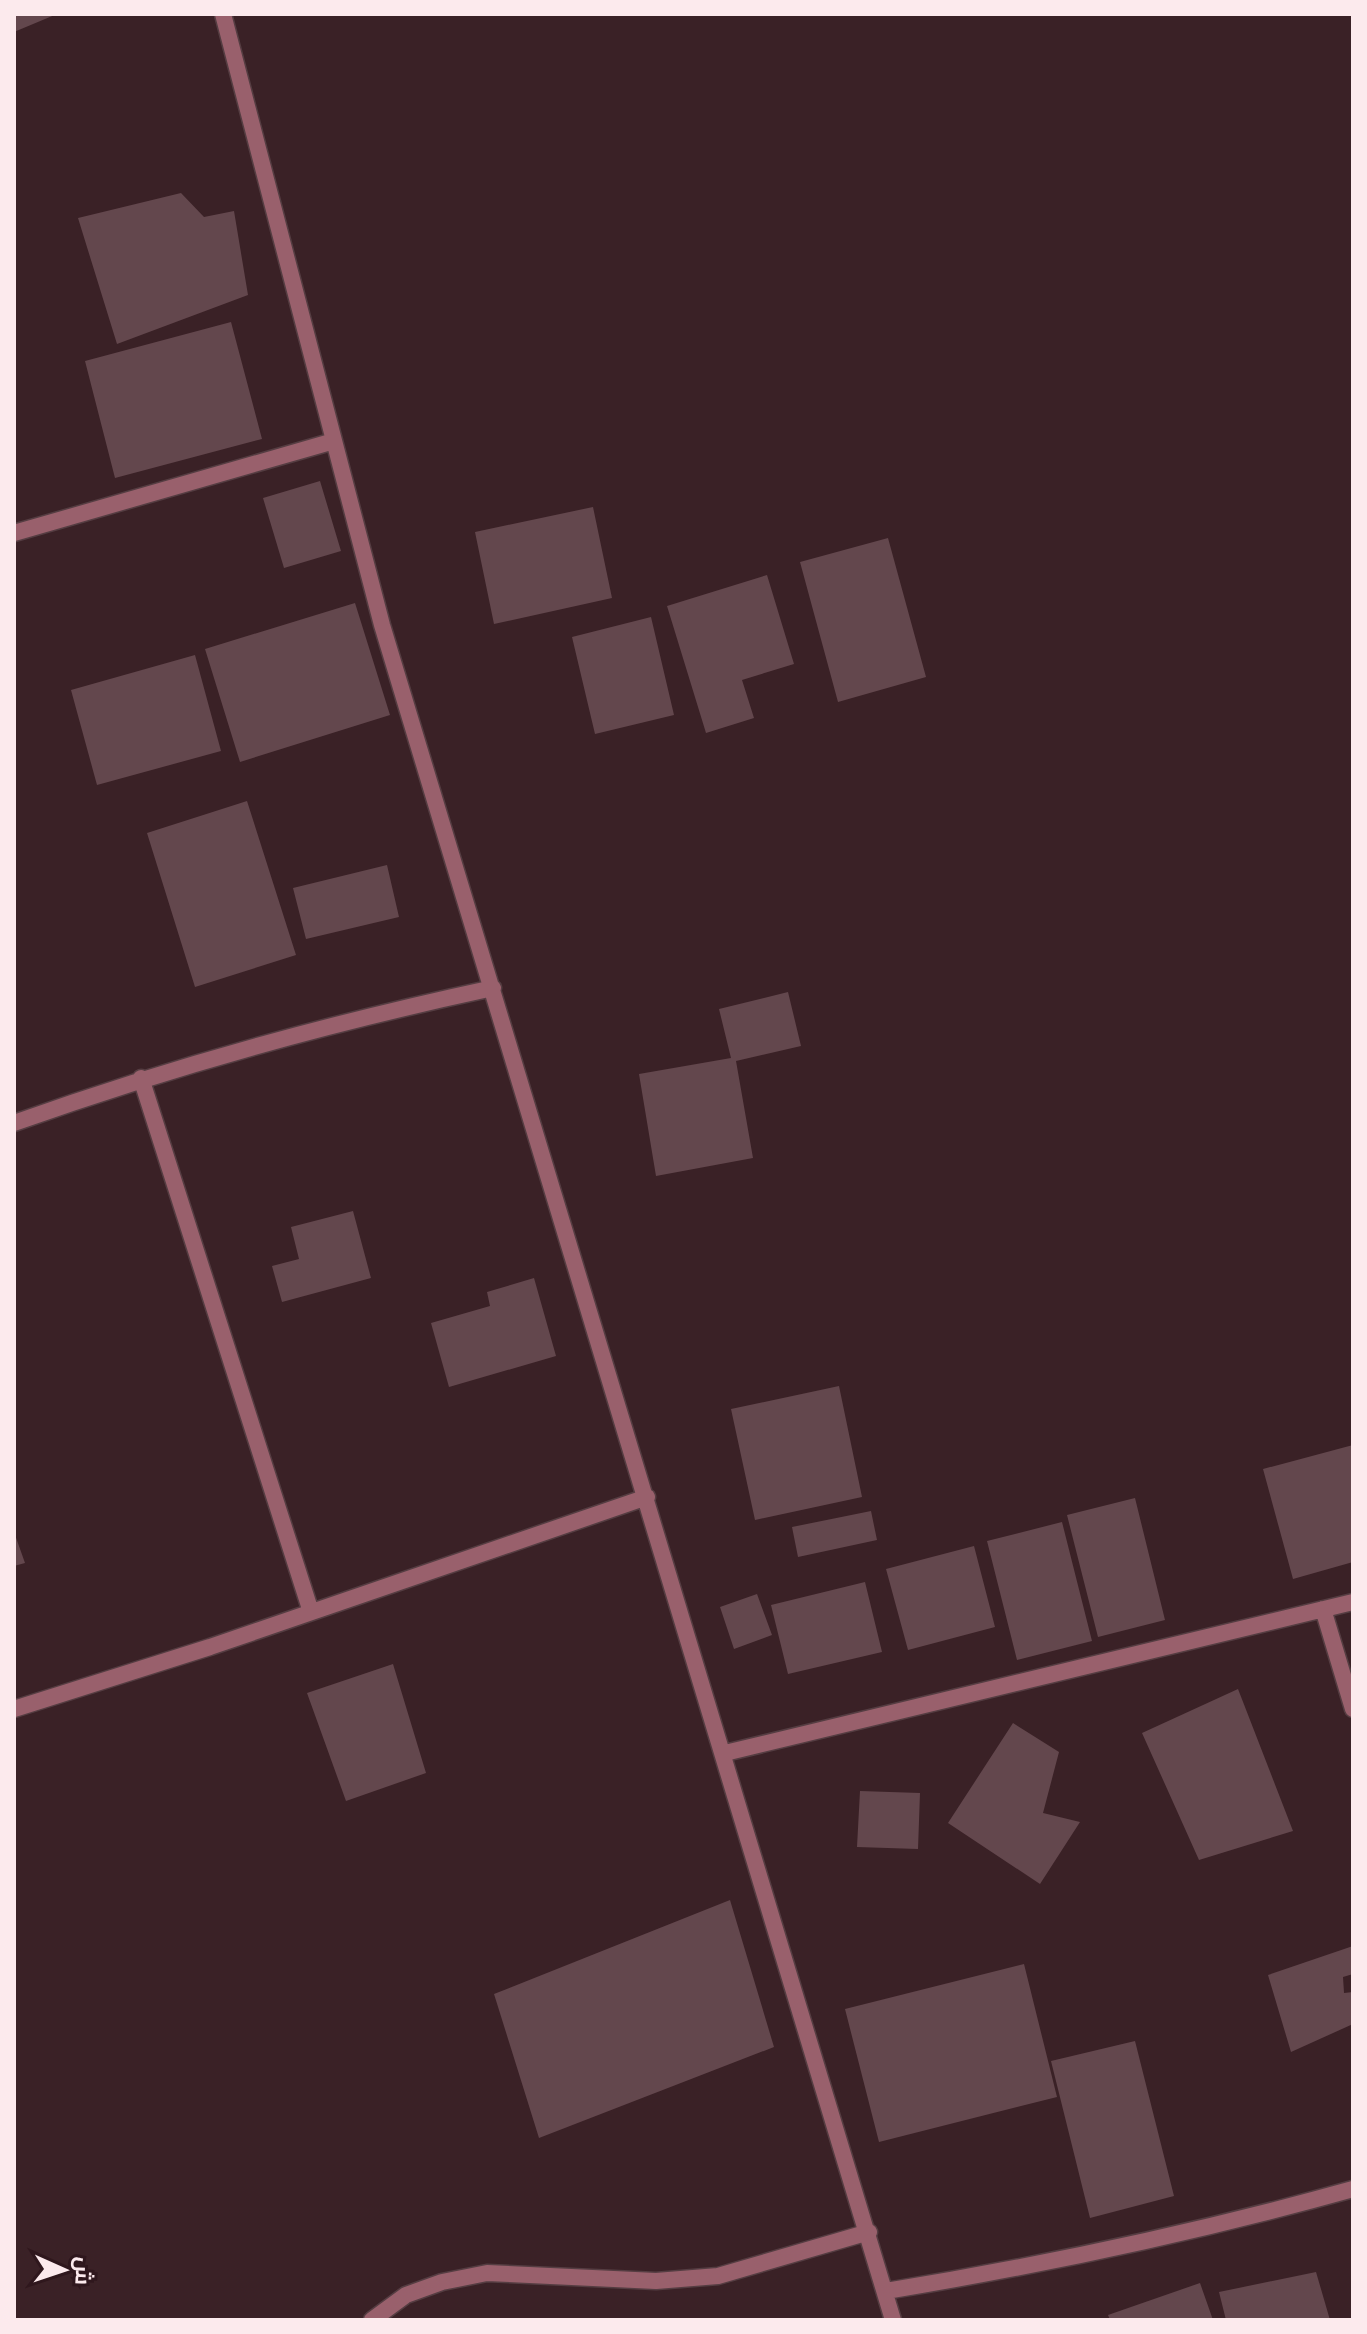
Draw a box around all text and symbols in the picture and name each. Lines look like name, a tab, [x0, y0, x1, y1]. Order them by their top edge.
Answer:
north arrow	[24, 2230, 104, 2310]
text: ش	[69, 2256, 97, 2286]

